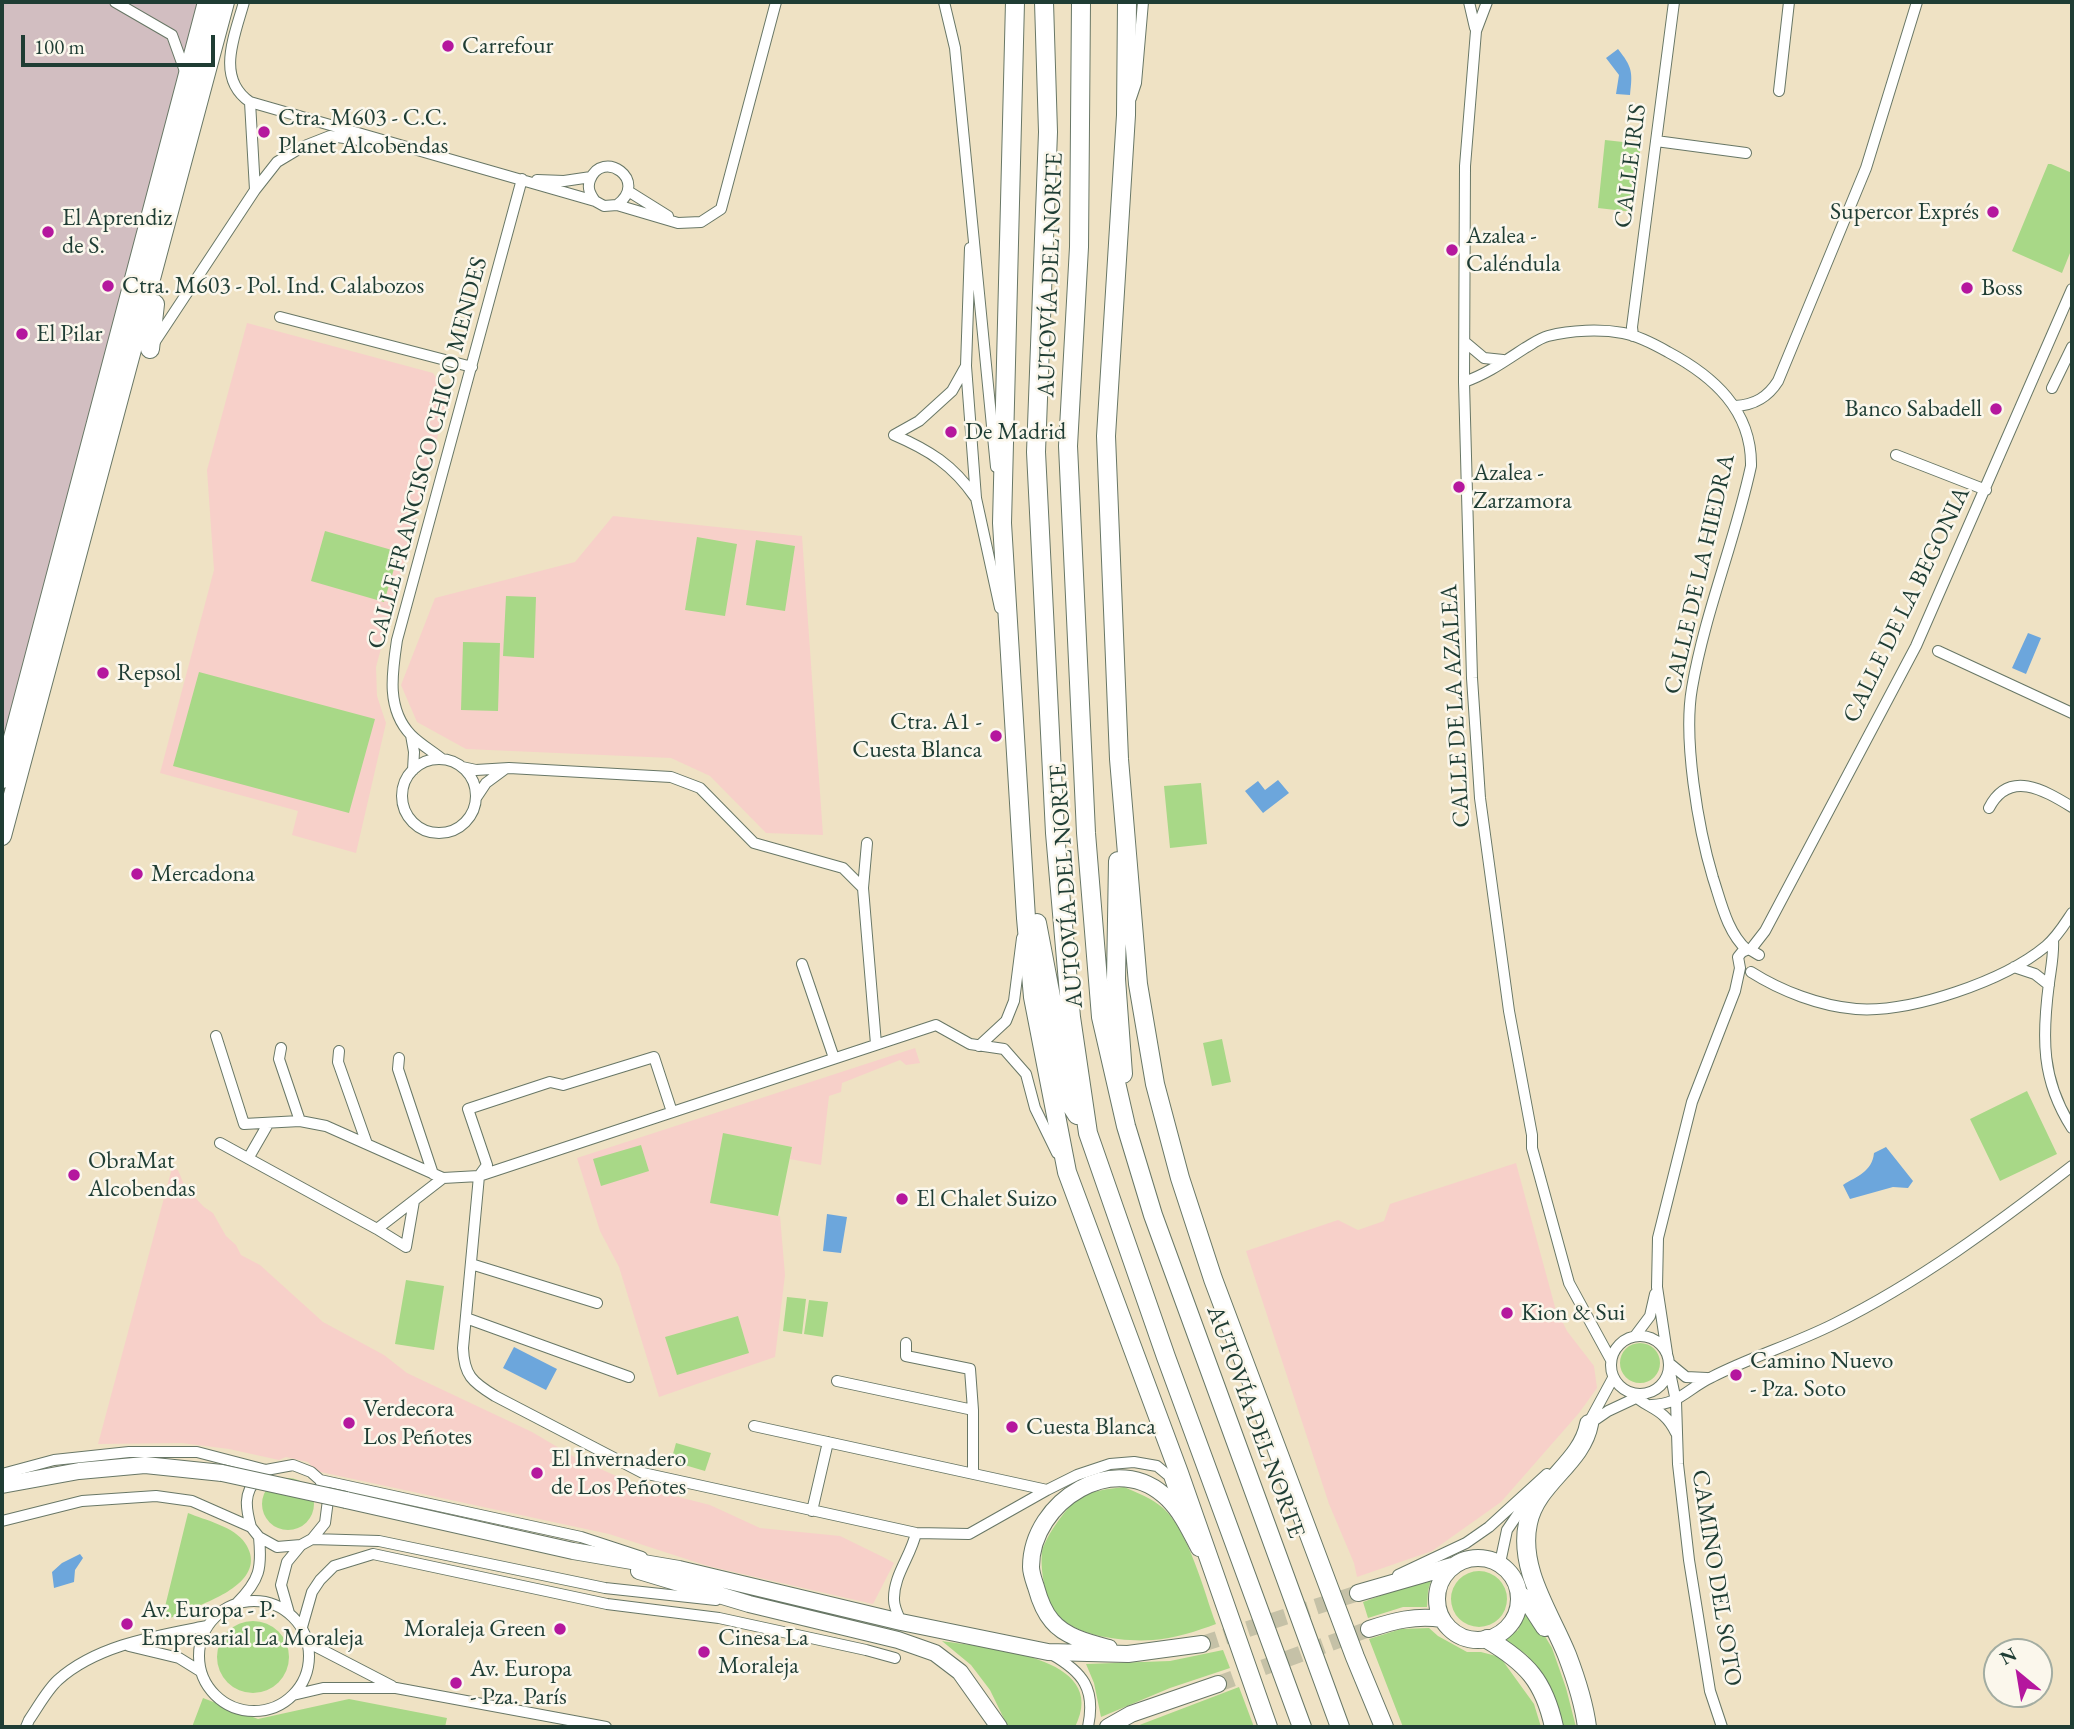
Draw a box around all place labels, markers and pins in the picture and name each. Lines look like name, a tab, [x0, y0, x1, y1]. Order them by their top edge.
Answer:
place label: Carrefour	[462, 32, 554, 60]
marker: Carrefour	[440, 38, 456, 54]
place label: Ctra. M603 - C.C. Planet Alcobendas	[278, 104, 448, 160]
marker: Ctra. M603 - C.C. Planet Alcobendas	[256, 124, 272, 140]
place label: Supercor Exprés	[1830, 198, 1979, 226]
place label: El Aprendiz de S.	[62, 204, 172, 260]
marker: Supercor Exprés	[1985, 204, 2001, 220]
place label: Azalea - Caléndula	[1466, 222, 1561, 278]
marker: El Aprendiz de S.	[40, 224, 56, 240]
marker: Azalea - Caléndula	[1444, 242, 1460, 258]
place label: Ctra. M603 - Pol. Ind. Calabozos	[122, 272, 424, 300]
place label: Boss	[1981, 274, 2022, 302]
marker: Ctra. M603 - Pol. Ind. Calabozos	[100, 278, 116, 294]
marker: Boss	[1959, 280, 1975, 296]
place label: El Pilar	[36, 320, 103, 348]
marker: El Pilar	[14, 326, 30, 342]
place label: Banco Sabadell	[1844, 395, 1982, 423]
marker: Banco Sabadell	[1988, 401, 2004, 417]
place label: De Madrid	[965, 418, 1066, 446]
marker: De Madrid	[943, 424, 959, 440]
place label: Azalea - Zarzamora	[1473, 459, 1572, 515]
marker: Azalea - Zarzamora	[1451, 479, 1467, 495]
place label: Repsol	[117, 659, 181, 687]
marker: Repsol	[95, 665, 111, 681]
place label: Ctra. A1 - Cuesta Blanca	[852, 708, 982, 764]
marker: Ctra. A1 - Cuesta Blanca	[988, 728, 1004, 744]
place label: Mercadona	[151, 860, 255, 888]
marker: Mercadona	[129, 866, 145, 882]
place label: ObraMat Alcobendas	[88, 1147, 195, 1203]
marker: ObraMat Alcobendas	[66, 1167, 82, 1183]
place label: El Chalet Suizo	[916, 1185, 1057, 1213]
marker: El Chalet Suizo	[894, 1191, 910, 1207]
place label: Kion & Sui	[1521, 1299, 1625, 1327]
marker: Kion & Sui	[1499, 1305, 1515, 1321]
place label: Camino Nuevo - Pza. Soto	[1750, 1347, 1893, 1403]
marker: Camino Nuevo - Pza. Soto	[1728, 1367, 1744, 1383]
place label: Verdecora Los Peñotes	[363, 1395, 472, 1451]
place label: Cuesta Blanca	[1026, 1413, 1156, 1441]
marker: Verdecora Los Peñotes	[341, 1415, 357, 1431]
marker: Cuesta Blanca	[1004, 1419, 1020, 1435]
place label: El Invernadero de Los Peñotes	[551, 1445, 686, 1501]
marker: El Invernadero de Los Peñotes	[529, 1465, 545, 1481]
place label: Av. Europa - P. Empresarial La Moraleja	[141, 1596, 364, 1652]
place label: Moraleja Green	[404, 1615, 546, 1643]
marker: Av. Europa - P. Empresarial La Moraleja	[119, 1616, 135, 1632]
marker: Moraleja Green	[552, 1621, 568, 1637]
place label: Cinesa La Moraleja	[718, 1624, 809, 1680]
marker: Cinesa La Moraleja	[696, 1644, 712, 1660]
place label: Av. Europa - Pza. París	[470, 1655, 572, 1711]
marker: Av. Europa - Pza. París	[448, 1675, 464, 1691]

